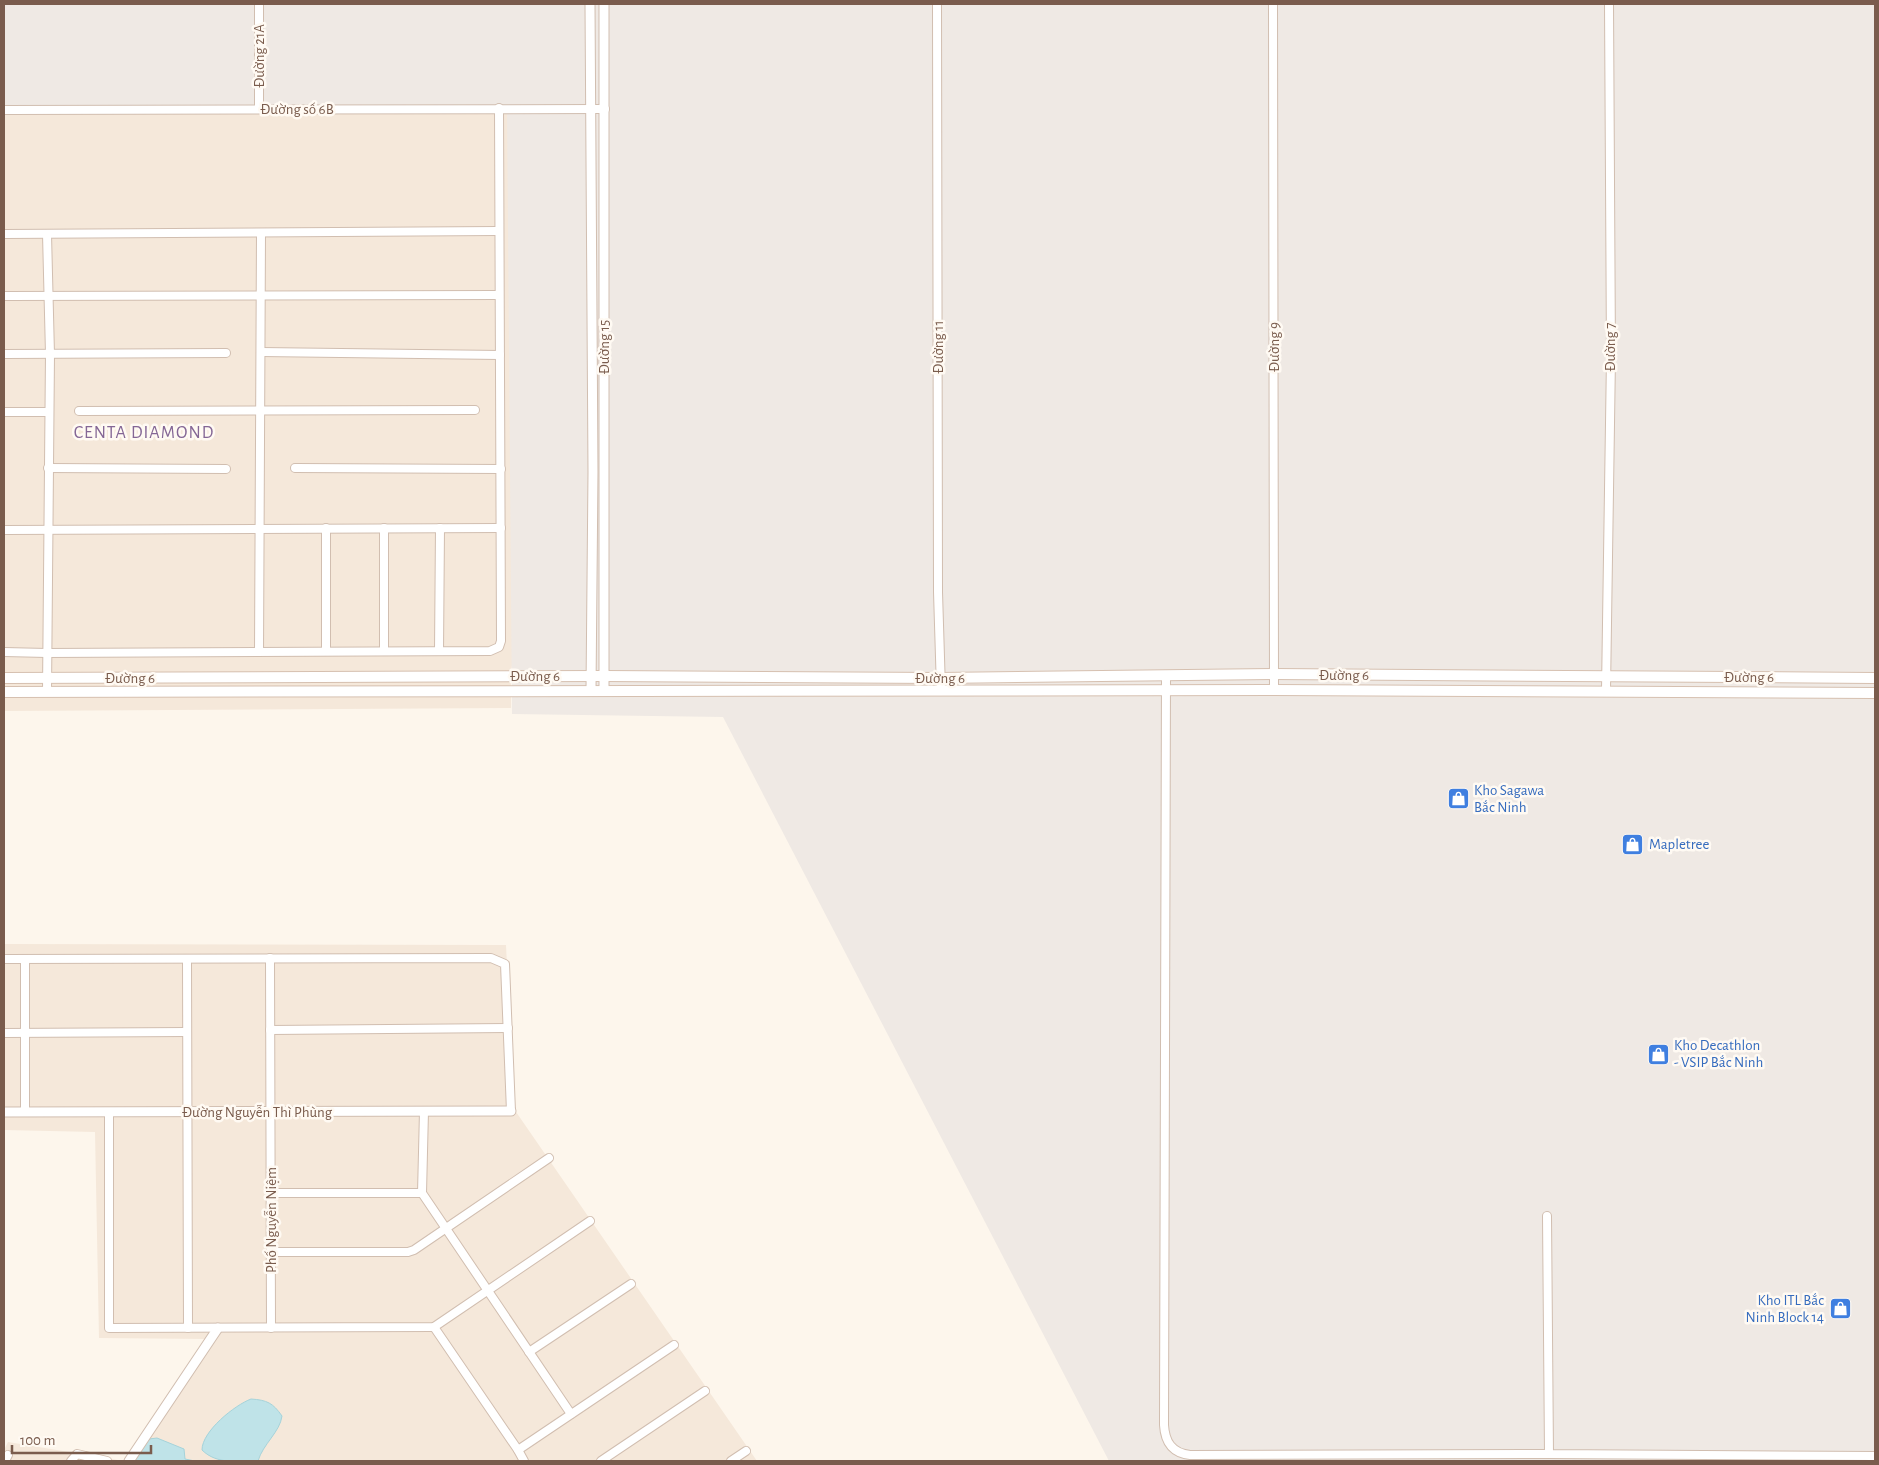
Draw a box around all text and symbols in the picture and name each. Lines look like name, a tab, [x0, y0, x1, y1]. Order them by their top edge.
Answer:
street label: Đường 21A	[252, 24, 267, 88]
street label: Đường số 6B	[260, 102, 334, 117]
street label: Đường 15	[597, 320, 612, 374]
street label: Đường 11	[931, 320, 946, 374]
street label: Đường 9	[1267, 322, 1282, 372]
street label: Đường 7	[1603, 322, 1618, 372]
district label: CENTA DIAMOND	[74, 424, 214, 442]
street label: Đường 6	[1319, 668, 1369, 683]
street label: Đường 6	[510, 669, 560, 684]
street label: Đường 6	[1724, 670, 1774, 685]
street label: Đường 6	[105, 671, 155, 686]
street label: Đường 6	[915, 671, 965, 686]
place label: Kho Sagawa Bắc Ninh	[1474, 783, 1544, 815]
shop icon: Kho Sagawa Bắc Ninh	[1446, 787, 1470, 811]
shop icon: Mapletree	[1621, 832, 1645, 856]
place label: Mapletree	[1649, 837, 1709, 852]
place label: Kho Decathlon - VSIP Bắc Ninh	[1674, 1038, 1763, 1070]
shop icon: Kho Decathlon - VSIP Bắc Ninh	[1646, 1042, 1670, 1066]
street label: Đường Nguyễn Thì Phùng	[182, 1104, 333, 1120]
street label: Phố Nguyễn Niệm	[263, 1167, 279, 1273]
place label: Kho ITL Bắc Ninh Block 14	[1746, 1293, 1824, 1325]
shop icon: Kho ITL Bắc Ninh Block 14	[1828, 1297, 1852, 1321]
scale bar	[12, 1422, 151, 1454]
text: 100 m	[20, 1433, 55, 1448]

